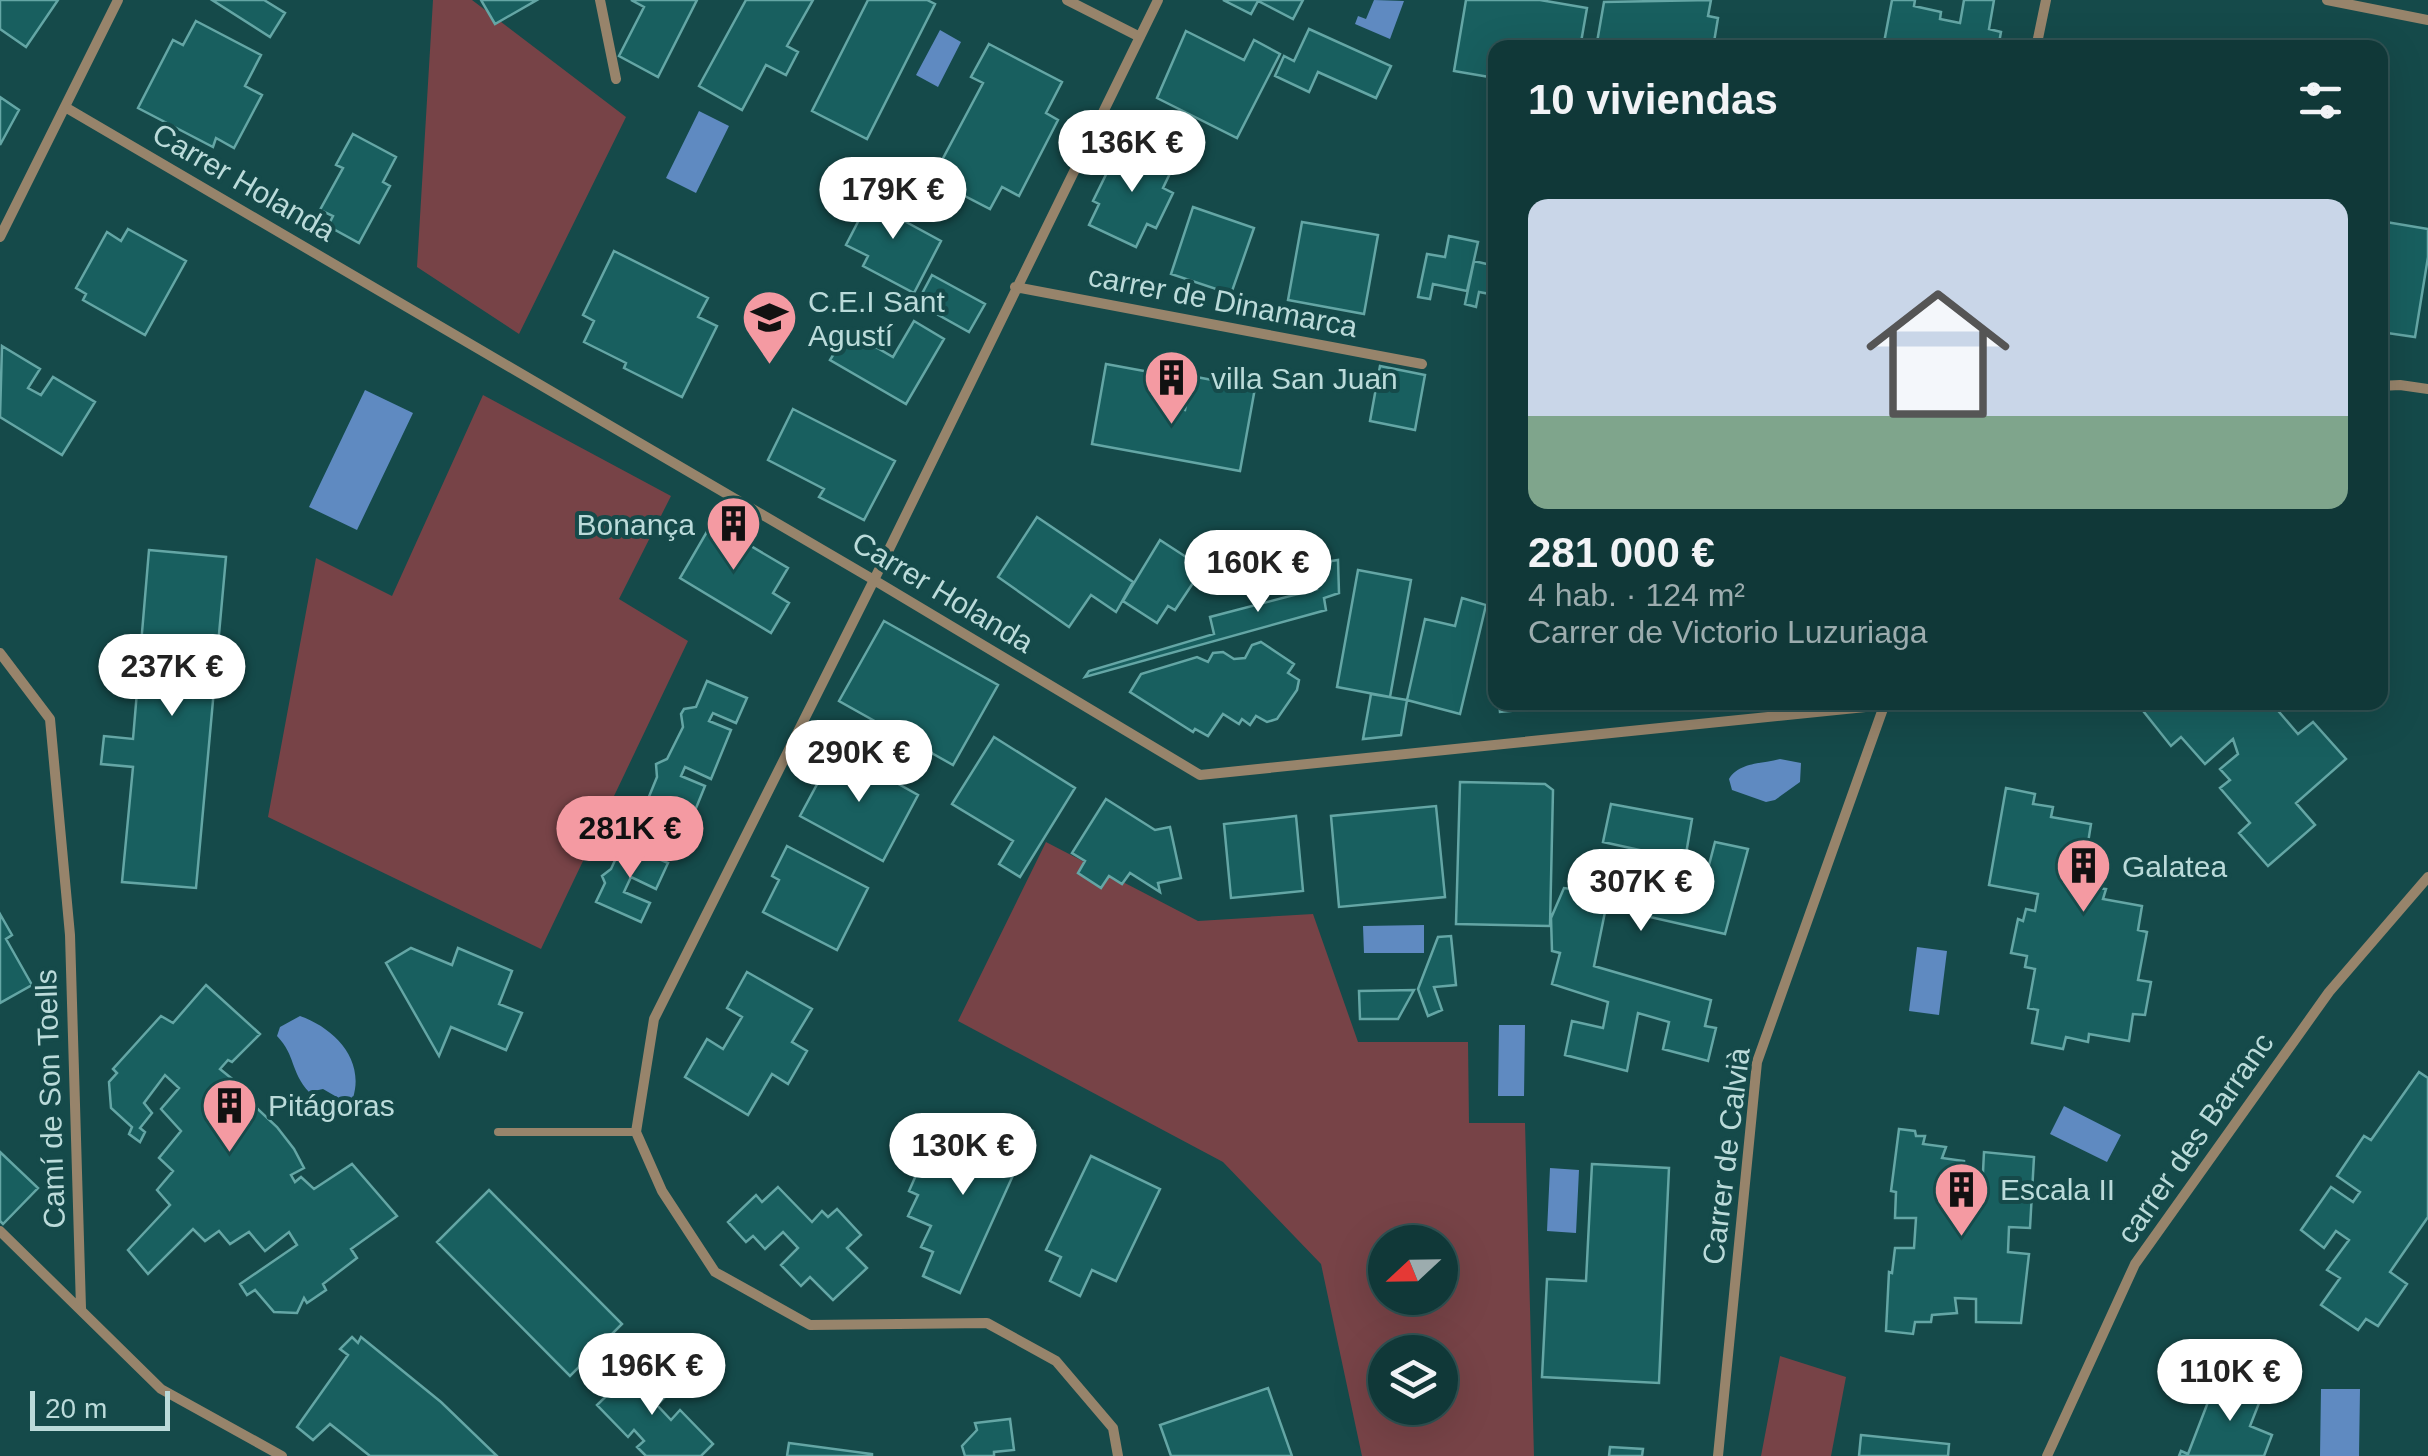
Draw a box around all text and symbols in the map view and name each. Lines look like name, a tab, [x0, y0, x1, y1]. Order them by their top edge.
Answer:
icon: filters	[2293, 73, 2348, 128]
text: 10 viviendas	[1528, 76, 1778, 123]
pin: 136K €	[1051, 110, 1213, 195]
street label: Carrer Holanda	[147, 116, 341, 248]
text: 136K €	[1080, 124, 1184, 160]
pin: 179K €	[812, 157, 974, 242]
text: 179K €	[841, 171, 945, 207]
street label: carrer de Dinamarca	[1086, 259, 1361, 343]
icon: home	[1848, 264, 2028, 444]
place label: C.E.I Sant Agustí	[808, 285, 945, 352]
school or university icon: C.E.I Sant Agustí	[739, 288, 799, 367]
building icon: villa San Juan	[1142, 348, 1202, 427]
place label: villa San Juan	[1211, 362, 1398, 395]
building icon: Bonança	[704, 494, 764, 573]
place label: Bonança	[577, 508, 695, 541]
street label: Carrer Holanda	[847, 525, 1040, 659]
text: 281 000 €	[1528, 529, 1715, 576]
pin: 160K €	[1177, 530, 1339, 615]
text: 160K €	[1206, 544, 1310, 580]
text: 4 hab. · 124 m²	[1528, 577, 1745, 613]
text: Carrer de Victorio Luzuriaga	[1528, 614, 1928, 650]
pin: 237K €	[91, 634, 253, 719]
text: 237K €	[120, 648, 224, 684]
pin: 290K €	[778, 720, 940, 805]
text: 290K €	[807, 734, 911, 770]
pin: 281K €	[549, 796, 711, 881]
text: 281K €	[578, 810, 682, 846]
building icon: Galatea	[2053, 836, 2113, 915]
pin: 307K €	[1560, 849, 1722, 934]
place label: Galatea	[2122, 850, 2227, 883]
text: 307K €	[1589, 863, 1693, 899]
street label: Camí de Son Toells	[29, 969, 71, 1229]
street label: carrer des Barranc	[2110, 1027, 2280, 1249]
street label: Carrer de Calvià	[1696, 1045, 1756, 1266]
building icon: Pitágoras	[199, 1075, 259, 1154]
place label: Pitágoras	[268, 1089, 395, 1122]
pin: 130K €	[882, 1113, 1044, 1198]
text: 130K €	[911, 1127, 1015, 1163]
building icon: Escala II	[1931, 1159, 1991, 1238]
place label: Escala II	[2000, 1173, 2115, 1206]
north arrow	[1368, 1225, 1458, 1315]
map controls	[1368, 1225, 1458, 1425]
pin: 196K €	[571, 1333, 733, 1418]
button: layers	[1368, 1335, 1458, 1425]
pin: 110K €	[2149, 1339, 2311, 1424]
text: 196K €	[600, 1347, 704, 1383]
text: 110K €	[2179, 1353, 2281, 1389]
scale bar	[30, 1386, 170, 1430]
text: 20 m	[45, 1393, 107, 1424]

